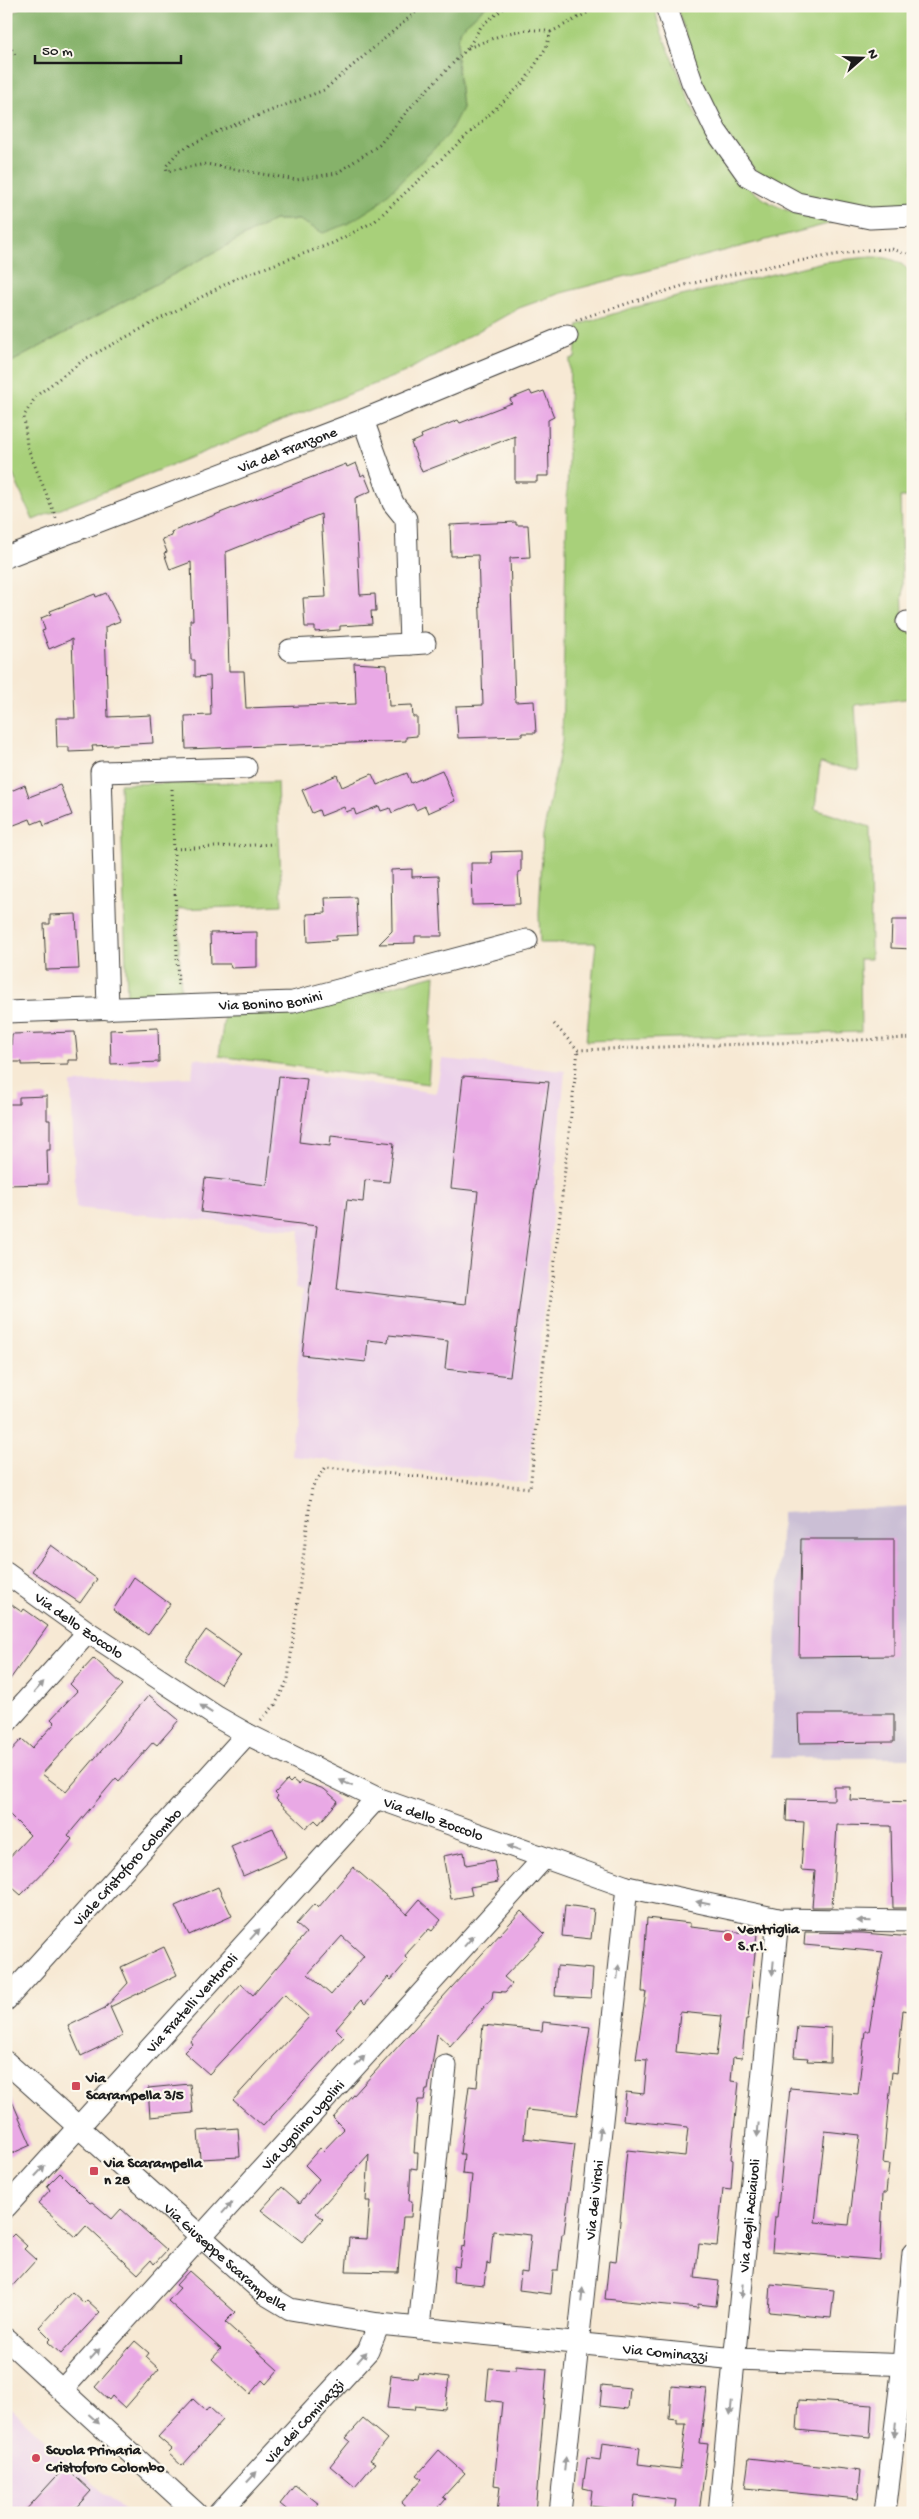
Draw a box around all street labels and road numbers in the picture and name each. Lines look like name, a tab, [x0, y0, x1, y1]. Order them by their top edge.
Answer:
street label: Via del Franzone	[235, 424, 340, 479]
street label: Via Bonino Bonini	[218, 988, 325, 1016]
street label: Via dello Zoccolo	[29, 1589, 127, 1664]
street label: Via dello Zoccolo	[380, 1794, 485, 1846]
street label: Viale Cristoforo Colombo	[70, 1805, 187, 1932]
street label: Via Fratelli Venturoli	[142, 1950, 243, 2058]
street label: Via Ugolino Ugolini	[258, 2077, 349, 2176]
street label: Via degli Acciaiuoli	[736, 2158, 765, 2274]
street label: Via dei Virchi	[582, 2159, 609, 2242]
street label: Via Giuseppe Scarampella	[158, 2200, 291, 2317]
street label: Via Cominazzi	[621, 2341, 709, 2367]
street label: Via dei Cominazzi	[261, 2376, 349, 2469]

